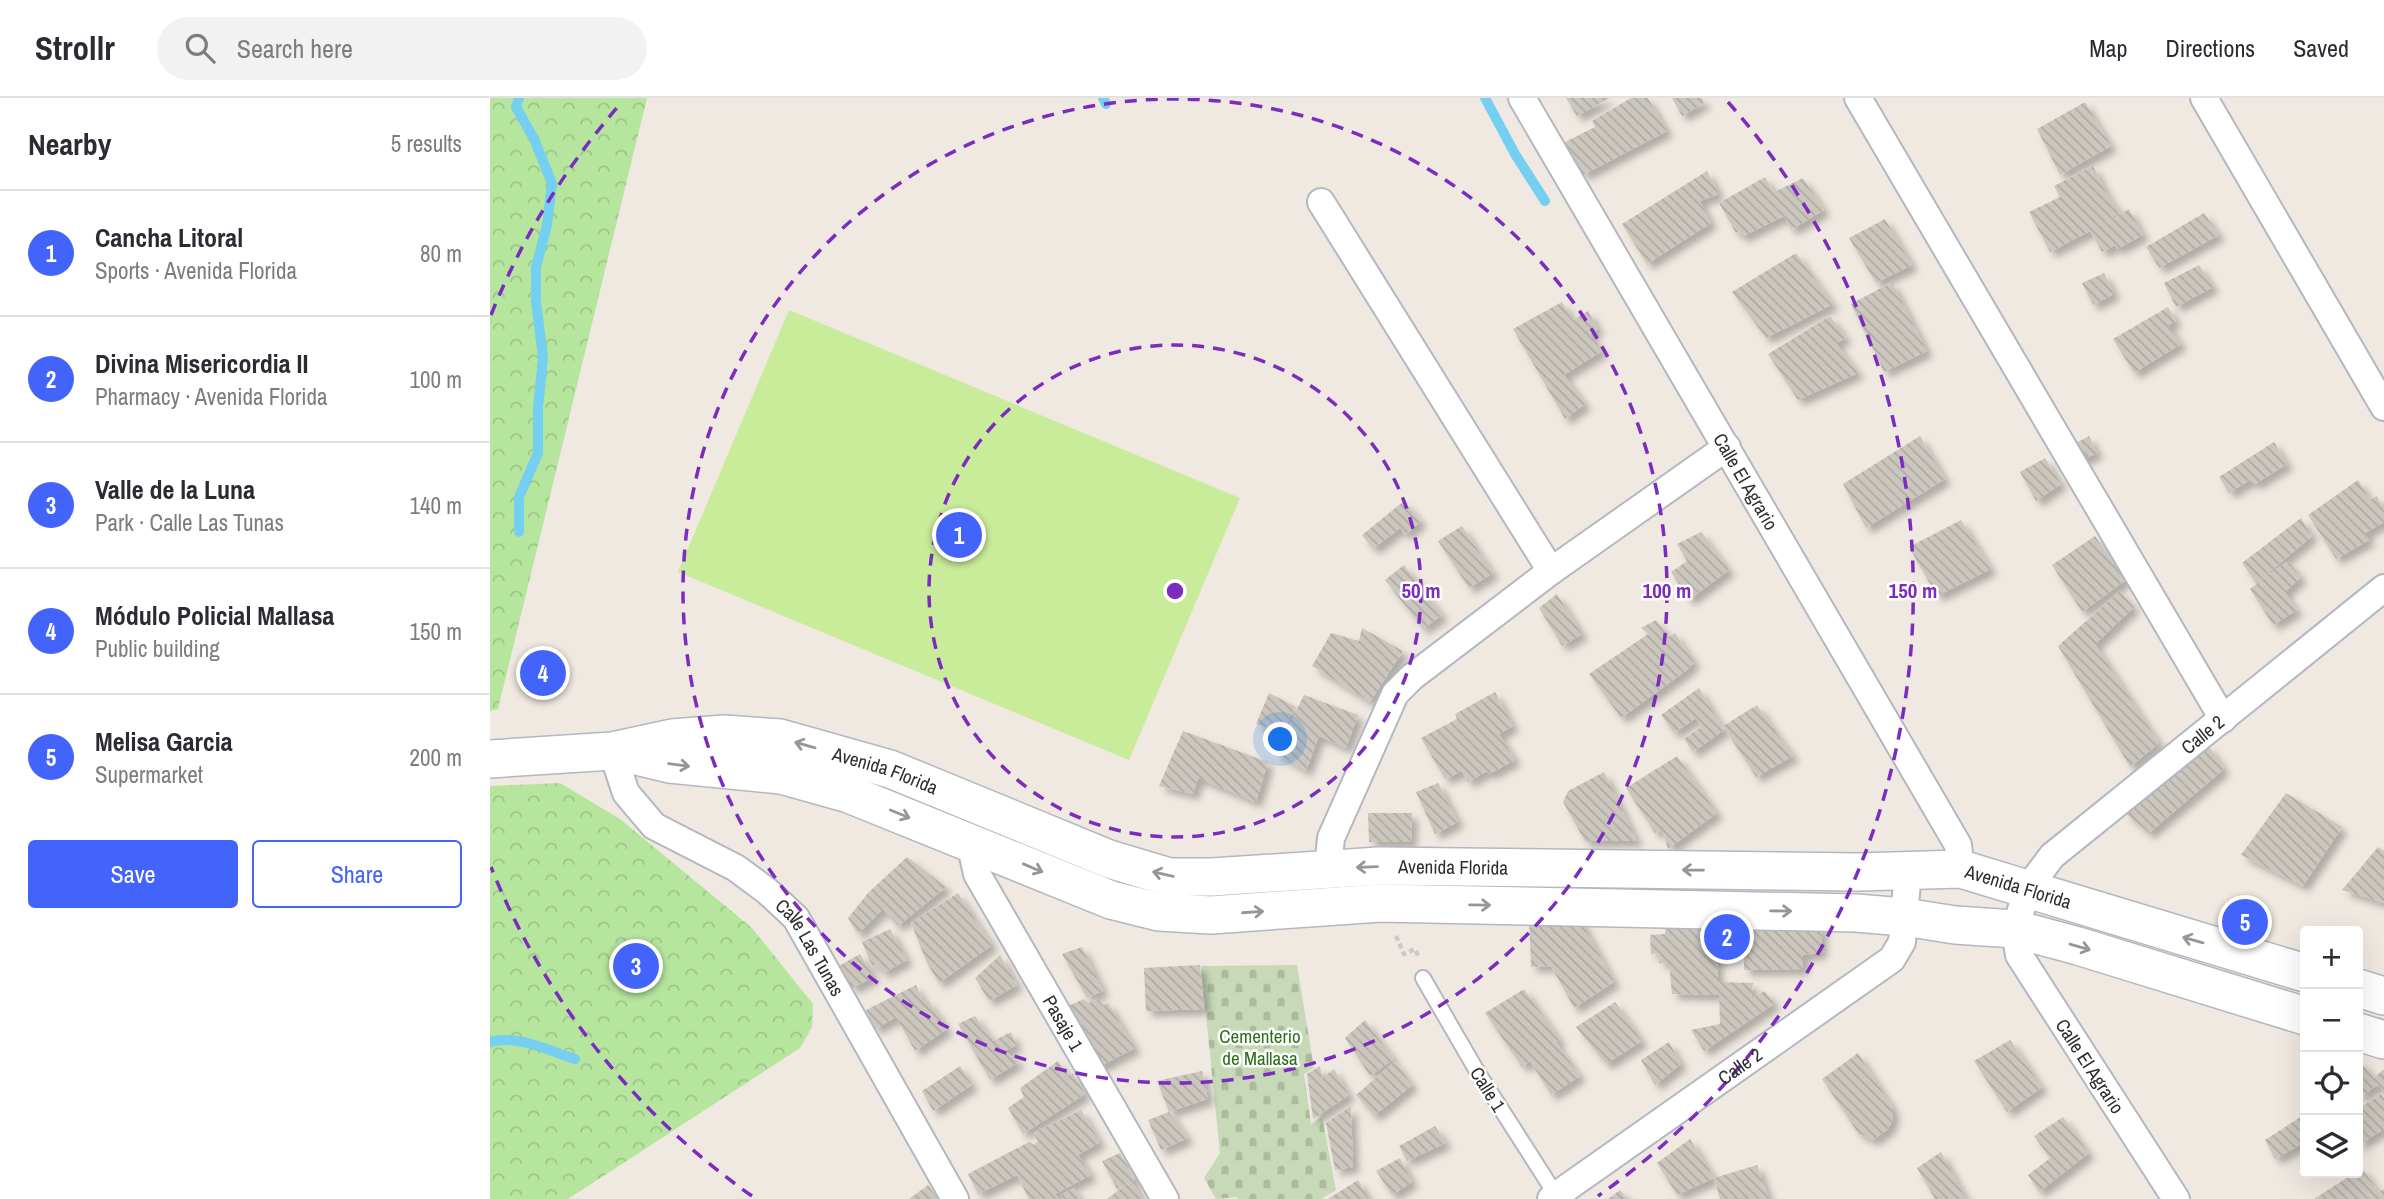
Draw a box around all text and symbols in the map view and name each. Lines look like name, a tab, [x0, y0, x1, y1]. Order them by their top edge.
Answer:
search box	[157, 17, 647, 80]
text: Strollr	[35, 26, 115, 70]
icon: search	[181, 29, 219, 67]
text: Search here	[237, 31, 353, 66]
text: Map	[2089, 32, 2127, 64]
text: Directions	[2165, 32, 2255, 64]
text: Saved	[2293, 32, 2349, 64]
text: Nearby	[28, 124, 111, 164]
text: 5 results	[391, 128, 462, 159]
text: Cancha Litoral	[95, 220, 243, 255]
text: 1	[46, 238, 56, 269]
text: 80 m	[420, 238, 462, 269]
text: Sports · Avenida Florida	[95, 255, 297, 286]
text: Divina Misericordia II	[95, 346, 308, 381]
text: 2	[46, 364, 56, 395]
text: 100 m	[410, 364, 462, 395]
text: Pharmacy · Avenida Florida	[95, 381, 327, 412]
street label: Calle El Agrario	[1707, 428, 1784, 535]
text: Valle de la Luna	[95, 472, 255, 507]
text: 3	[46, 490, 56, 521]
text: 140 m	[410, 490, 462, 521]
text: Park · Calle Las Tunas	[95, 507, 284, 538]
pin: 1	[936, 509, 982, 561]
text: 50 m	[1401, 576, 1441, 605]
text: 100 m	[1643, 576, 1691, 605]
text: 150 m	[1889, 576, 1937, 605]
centre of rings	[1163, 579, 1187, 603]
text: Módulo Policial Mallasa	[95, 598, 334, 633]
text: 4	[46, 616, 56, 647]
text: 150 m	[410, 616, 462, 647]
text: Public building	[95, 633, 220, 664]
pin: 4	[520, 647, 566, 699]
street label: Calle 2	[2176, 709, 2230, 760]
your location	[1263, 722, 1297, 756]
text: Melisa Garcia	[95, 724, 233, 759]
one-way arrow	[794, 738, 817, 751]
street label: Avenida Florida	[829, 740, 942, 800]
text: 5	[46, 742, 56, 773]
text: 200 m	[410, 742, 462, 773]
text: Supermarket	[95, 759, 203, 790]
one-way arrow	[667, 759, 690, 772]
one-way arrow	[888, 809, 910, 822]
button: Save	[28, 840, 238, 908]
button: Share	[252, 840, 462, 908]
street label: Avenida Florida	[1397, 853, 1508, 881]
street label: Avenida Florida	[1961, 858, 2075, 915]
one-way arrow	[1356, 860, 1379, 873]
one-way arrow	[1022, 862, 1044, 875]
one-way arrow	[1682, 863, 1705, 877]
one-way arrow	[1152, 867, 1175, 881]
street label: Calle Las Tunas	[770, 893, 851, 1001]
pin: 5	[2222, 896, 2268, 948]
one-way arrow	[1468, 898, 1491, 912]
one-way arrow	[1241, 905, 1264, 918]
one-way arrow	[1769, 905, 1792, 918]
pin: 2	[1704, 911, 1750, 963]
map controls	[2300, 926, 2363, 1178]
button: +	[2300, 926, 2363, 989]
one-way arrow	[2182, 932, 2204, 945]
pin: 3	[613, 940, 659, 992]
one-way arrow	[2069, 941, 2091, 954]
button: −	[2300, 989, 2363, 1052]
street label: Pasaje 1	[1037, 990, 1090, 1056]
street label: Calle El Agrario	[2050, 1014, 2130, 1118]
park label: Cementerio de Mallasa	[1219, 1023, 1301, 1071]
street label: Calle 2	[1713, 1041, 1767, 1091]
button: locate	[2300, 1052, 2363, 1115]
street label: Calle 1	[1464, 1062, 1512, 1117]
button: layers	[2300, 1115, 2363, 1178]

